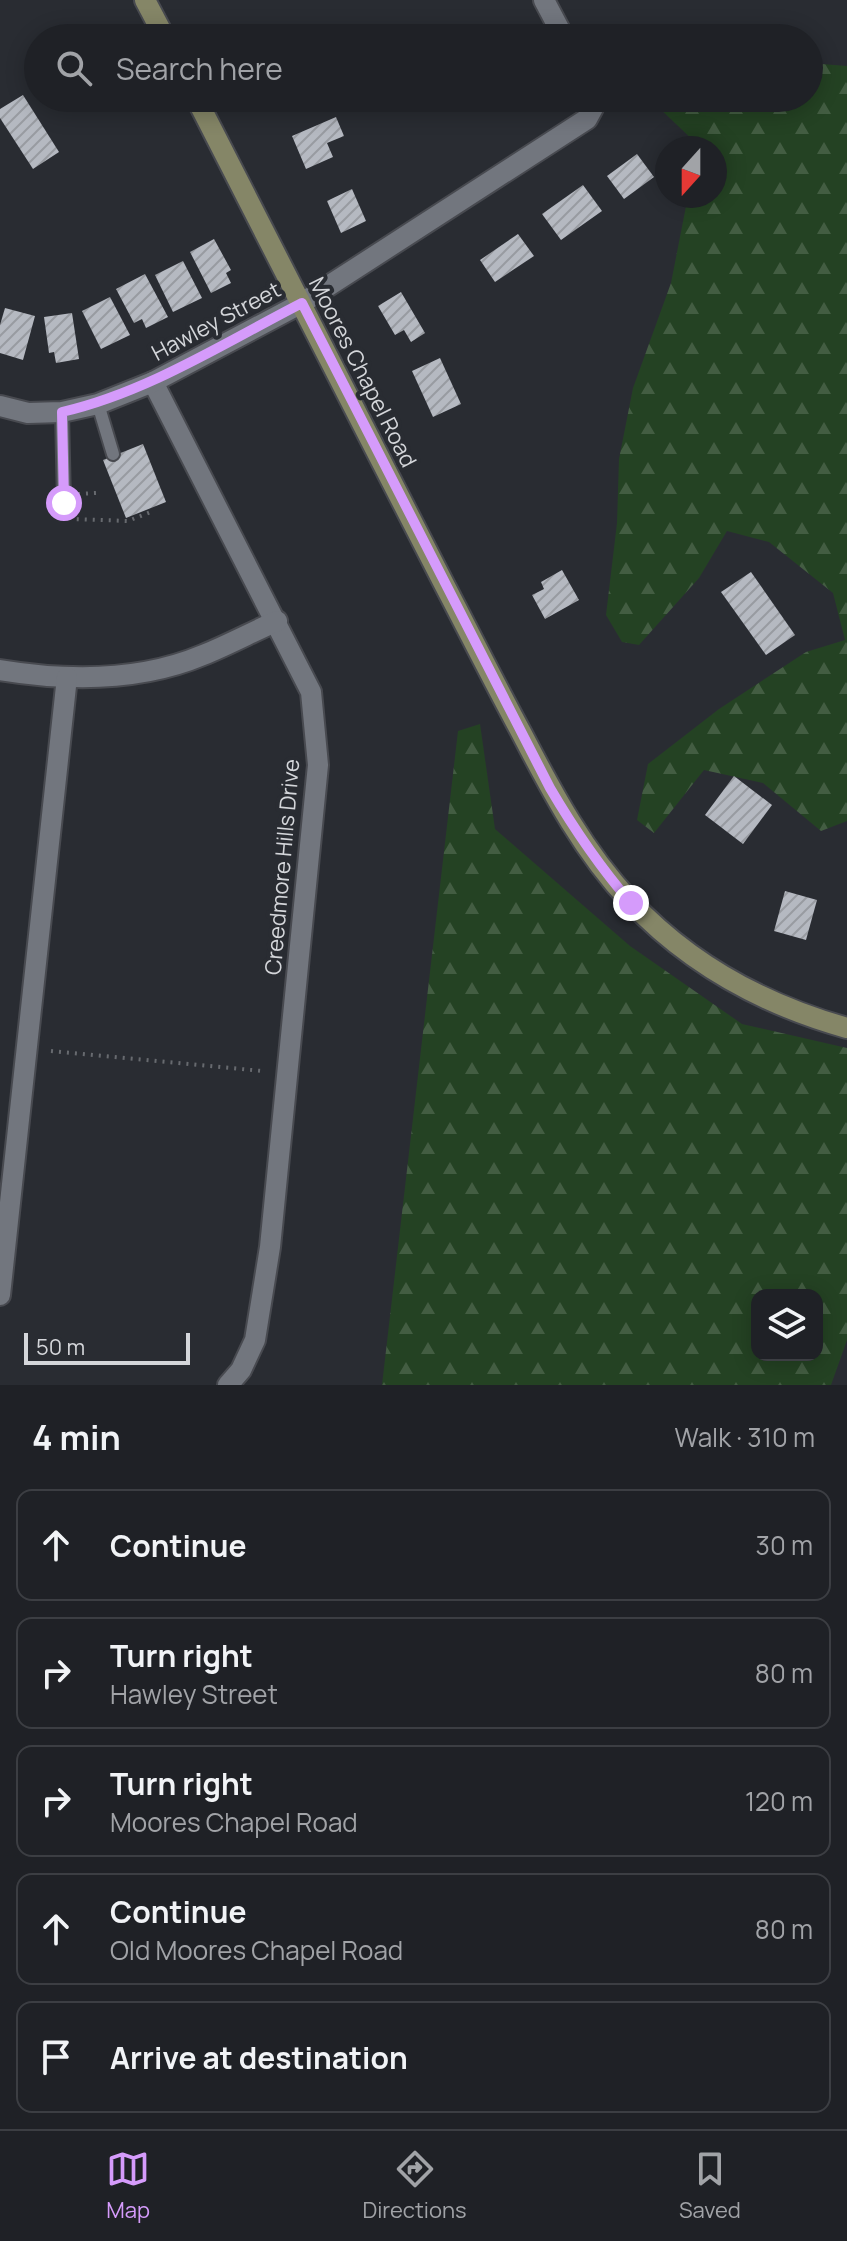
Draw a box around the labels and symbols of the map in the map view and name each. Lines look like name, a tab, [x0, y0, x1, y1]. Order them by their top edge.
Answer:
north arrow	[655, 136, 727, 208]
street label: Moores Chapel Road	[302, 272, 424, 472]
street label: Hawley Street	[146, 274, 286, 368]
route start	[46, 485, 82, 521]
street label: Creedmore Hills Drive	[258, 758, 306, 976]
route end	[613, 885, 649, 921]
scale bar	[24, 1329, 190, 1365]

